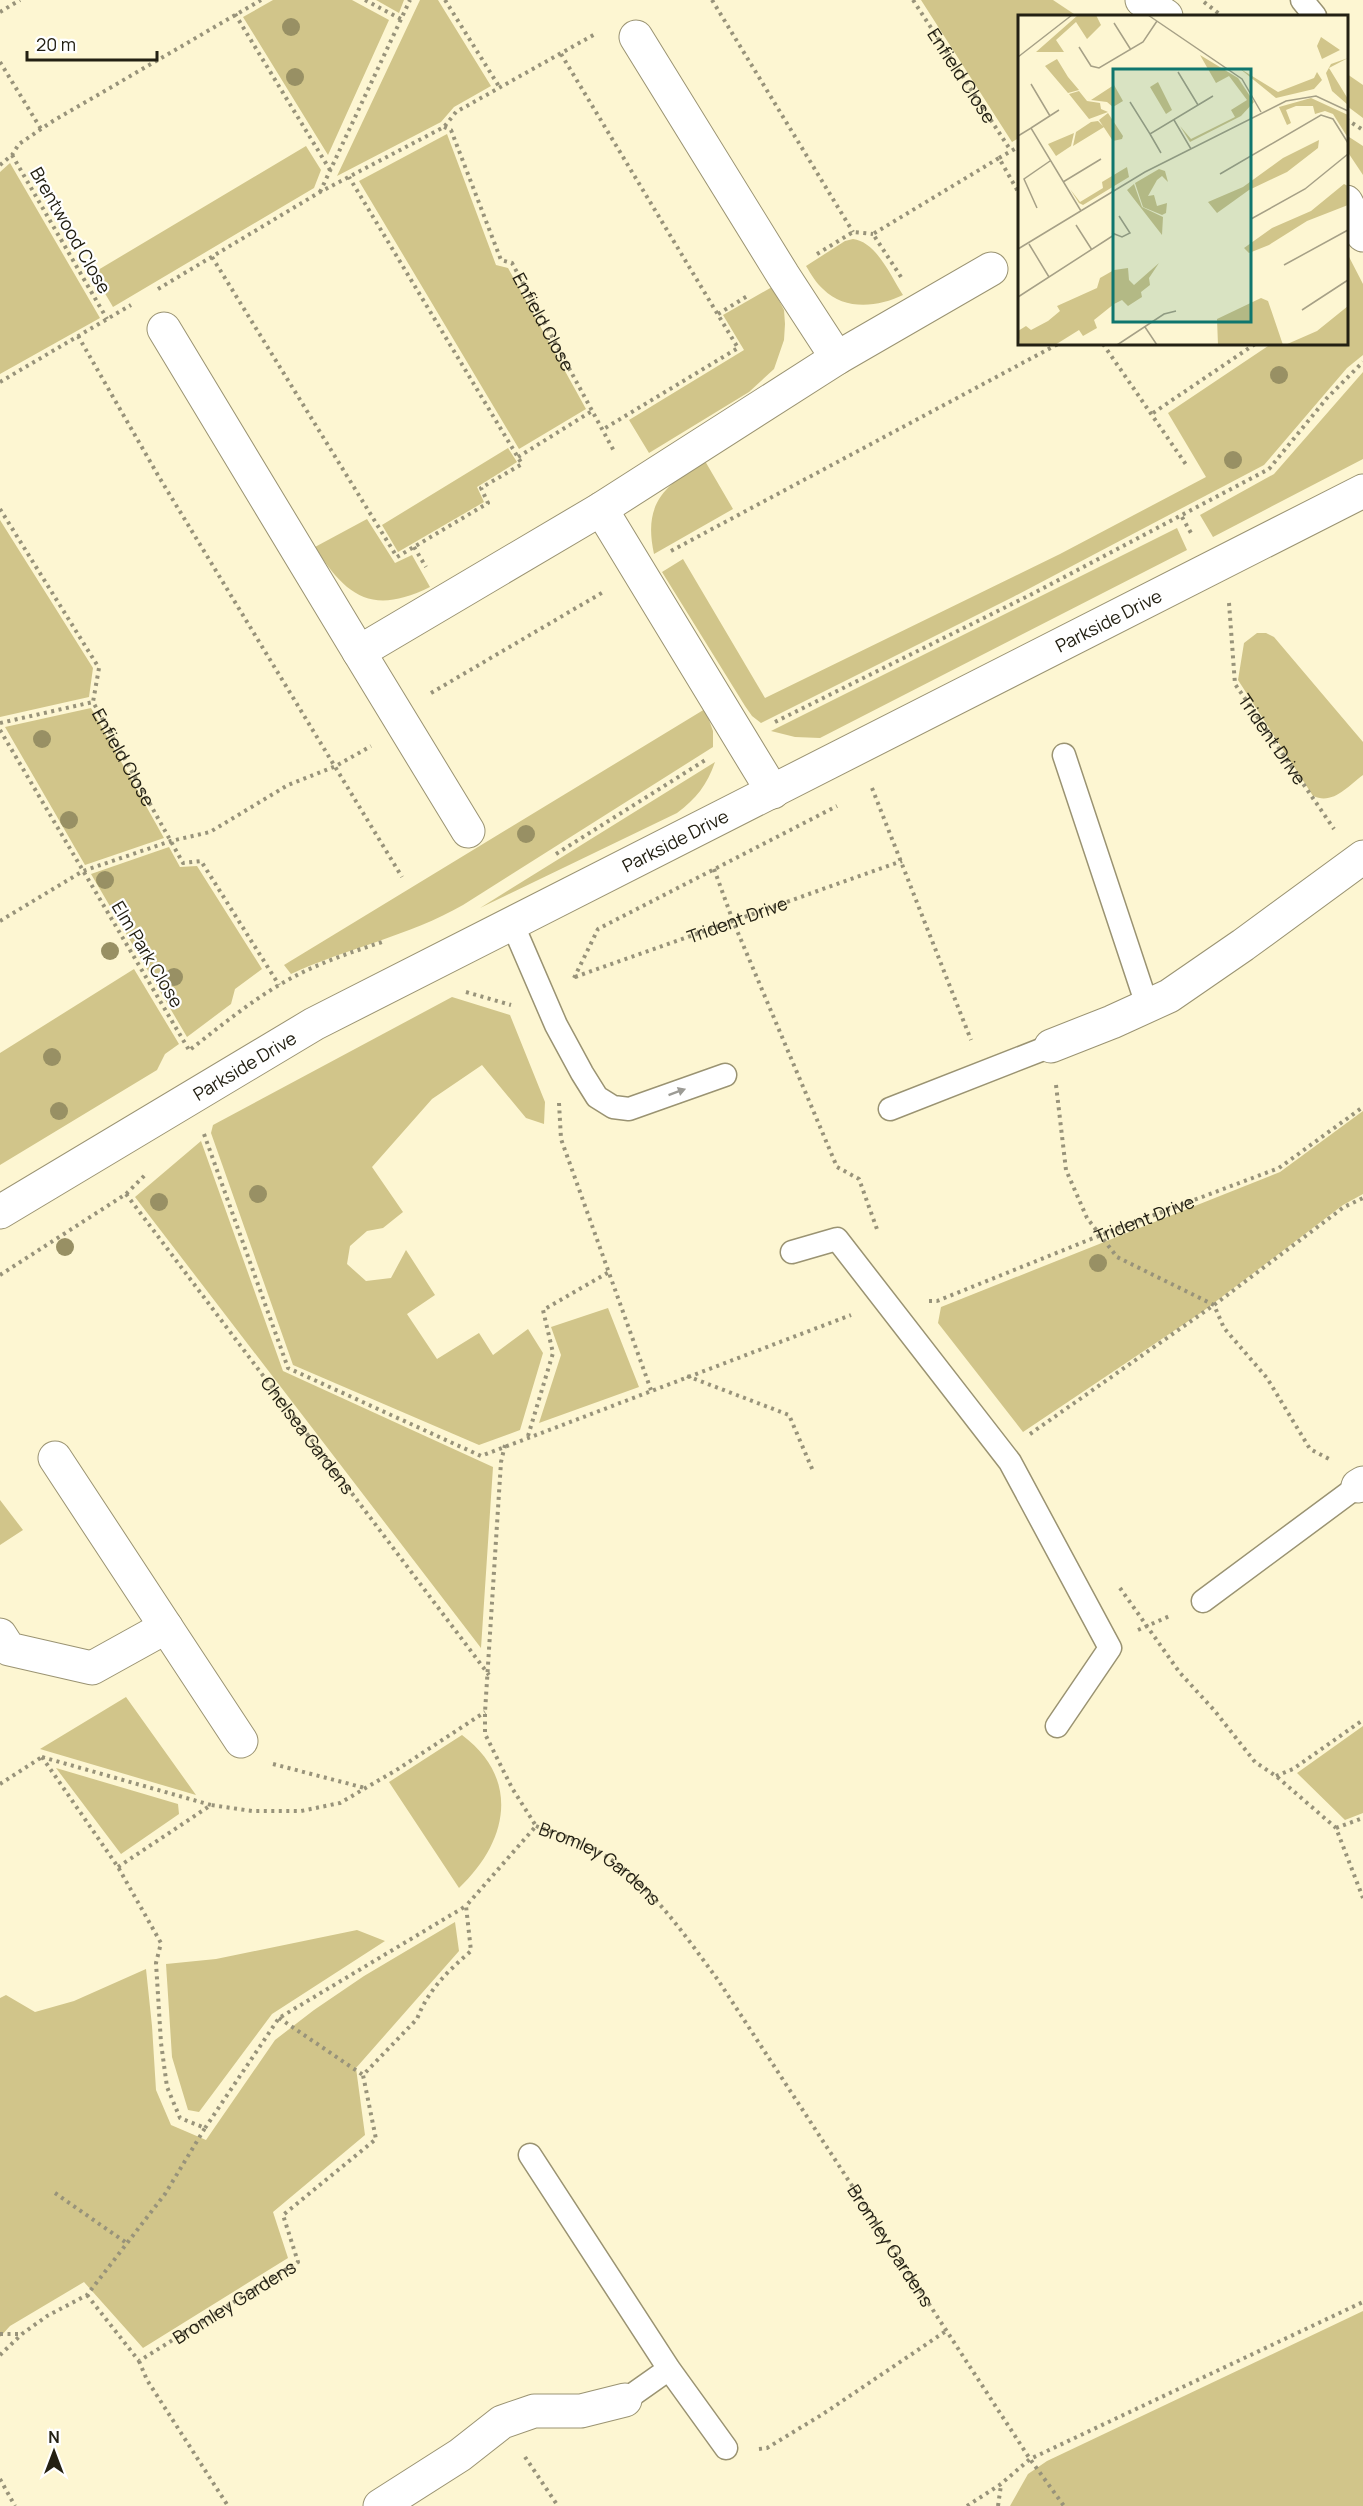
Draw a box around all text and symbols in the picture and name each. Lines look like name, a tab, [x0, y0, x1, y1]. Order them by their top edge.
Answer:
inset map	[1018, 15, 1348, 345]
street label: Enfield Close	[922, 23, 1002, 128]
scale bar	[27, 24, 158, 62]
text: 20 m	[36, 32, 76, 56]
street label: Brentwood Close	[25, 162, 117, 298]
street label: Enfield Close	[507, 268, 580, 375]
street label: Parkside Drive	[1051, 583, 1166, 657]
street label: Trident Drive	[1233, 689, 1312, 789]
street label: Enfield Close	[87, 704, 161, 810]
street label: Parkside Drive	[618, 803, 732, 878]
street label: Trident Drive	[684, 891, 791, 948]
street label: Elm Park Close	[107, 896, 189, 1012]
street label: Parkside Drive	[188, 1025, 301, 1106]
one-way arrow	[668, 1086, 686, 1096]
street label: Trident Drive	[1091, 1189, 1198, 1249]
street label: Chelsea Gardens	[256, 1371, 360, 1499]
street label: Bromley Gardens	[536, 1816, 666, 1910]
street label: Bromley Gardens	[842, 2180, 939, 2311]
street label: Bromley Gardens	[168, 2254, 300, 2349]
north arrow	[24, 2422, 84, 2482]
text: N	[48, 2426, 60, 2448]

